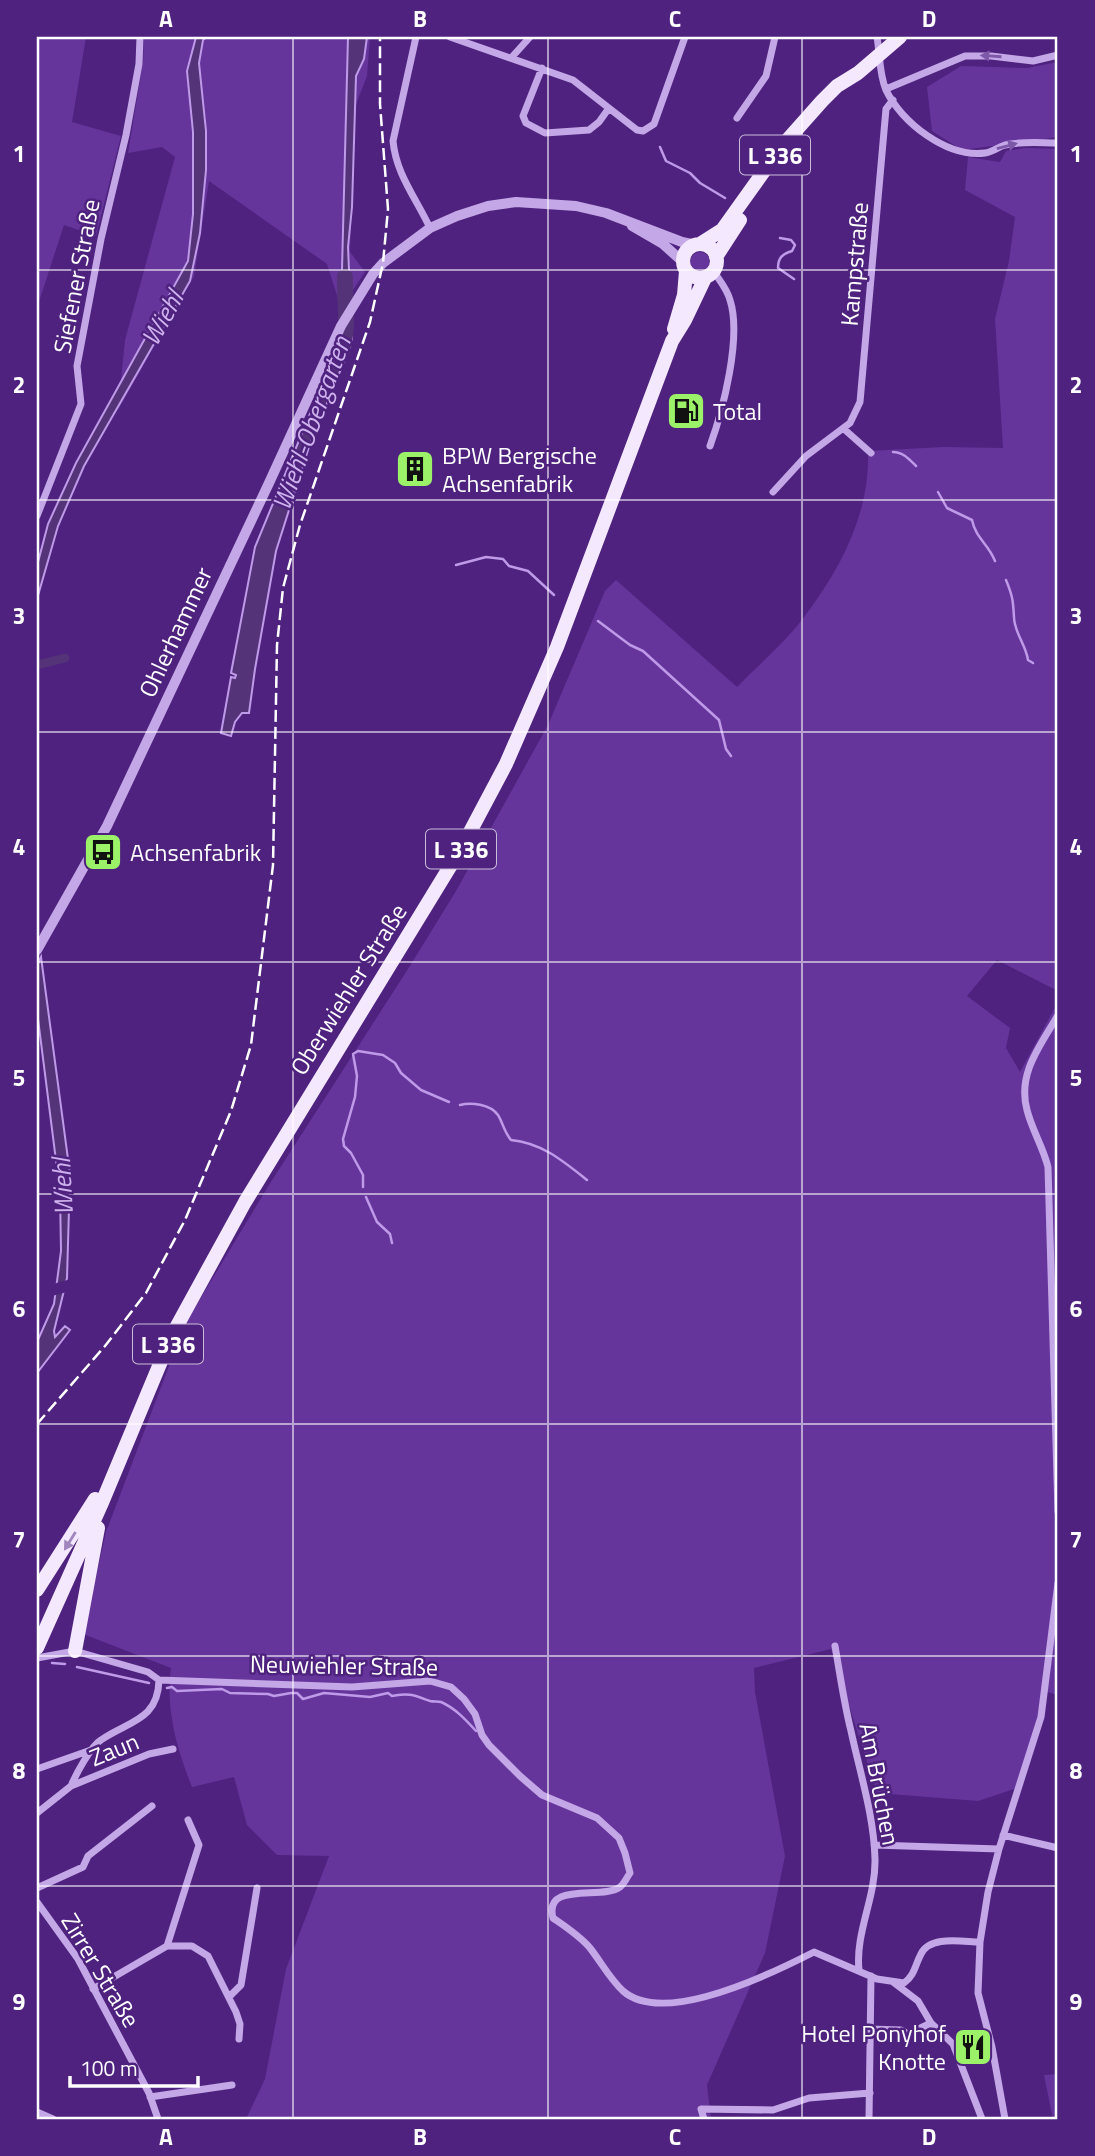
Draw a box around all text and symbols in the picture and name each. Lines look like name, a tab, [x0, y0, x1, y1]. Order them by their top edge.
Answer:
text: A	[159, 1, 173, 36]
text: B	[413, 1, 427, 36]
text: C	[669, 1, 681, 36]
text: D	[922, 1, 936, 36]
one-way arrow	[980, 50, 1002, 61]
text: 1	[13, 136, 25, 171]
road number: L 336	[740, 136, 810, 174]
text: 1	[1070, 136, 1082, 171]
one-way arrow	[996, 140, 1018, 151]
street label: Siefener Straße	[43, 196, 109, 356]
street label: Kampstraße	[831, 201, 877, 327]
water label: Wiehl	[131, 280, 195, 353]
water label: Wiehl-Obergarten	[262, 330, 361, 515]
text: 2	[13, 367, 25, 402]
text: 2	[1070, 367, 1082, 402]
fuel station icon: Total	[665, 390, 707, 432]
place label: Total	[713, 393, 762, 429]
place label: BPW Bergische Achsenfabrik	[442, 437, 597, 501]
building icon: BPW Bergische Achsenfabrik	[394, 448, 436, 490]
street label: Ohlerhammer	[129, 561, 221, 703]
text: 3	[13, 598, 25, 633]
text: 3	[1070, 598, 1082, 633]
text: 4	[13, 829, 25, 864]
text: 4	[1070, 829, 1082, 864]
road number: L 336	[426, 830, 496, 869]
bus stop icon: Achsenfabrik	[82, 831, 124, 873]
place label: Achsenfabrik	[130, 834, 262, 870]
street label: Oberwiehler Straße	[281, 896, 415, 1082]
text: 5	[13, 1060, 25, 1095]
text: 5	[1070, 1060, 1082, 1095]
water label: Wiehl	[41, 1154, 83, 1217]
text: 6	[13, 1291, 26, 1326]
text: 6	[1070, 1291, 1083, 1326]
road number: L 336	[133, 1324, 203, 1364]
text: 7	[13, 1522, 25, 1557]
text: 7	[1070, 1522, 1082, 1557]
one-way arrow	[63, 1531, 76, 1550]
street label: Neuwiehler Straße	[250, 1645, 438, 1685]
street label: Am Brüchen	[851, 1720, 909, 1848]
street label: Zaun	[84, 1723, 144, 1775]
text: 8	[13, 1753, 26, 1788]
text: 8	[1070, 1753, 1083, 1788]
street label: Zirrer Straße	[53, 1906, 149, 2034]
text: 9	[13, 1984, 26, 2019]
text: 9	[1070, 1984, 1083, 2019]
place label: Hotel Ponyhof Knotte	[801, 2015, 946, 2079]
restaurant icon: Hotel Ponyhof Knotte	[952, 2026, 994, 2068]
scale bar	[70, 2044, 198, 2088]
text: 100 m	[80, 2052, 137, 2084]
text: A	[159, 2119, 173, 2154]
text: B	[413, 2119, 427, 2154]
text: C	[669, 2119, 681, 2154]
text: D	[922, 2119, 936, 2154]

